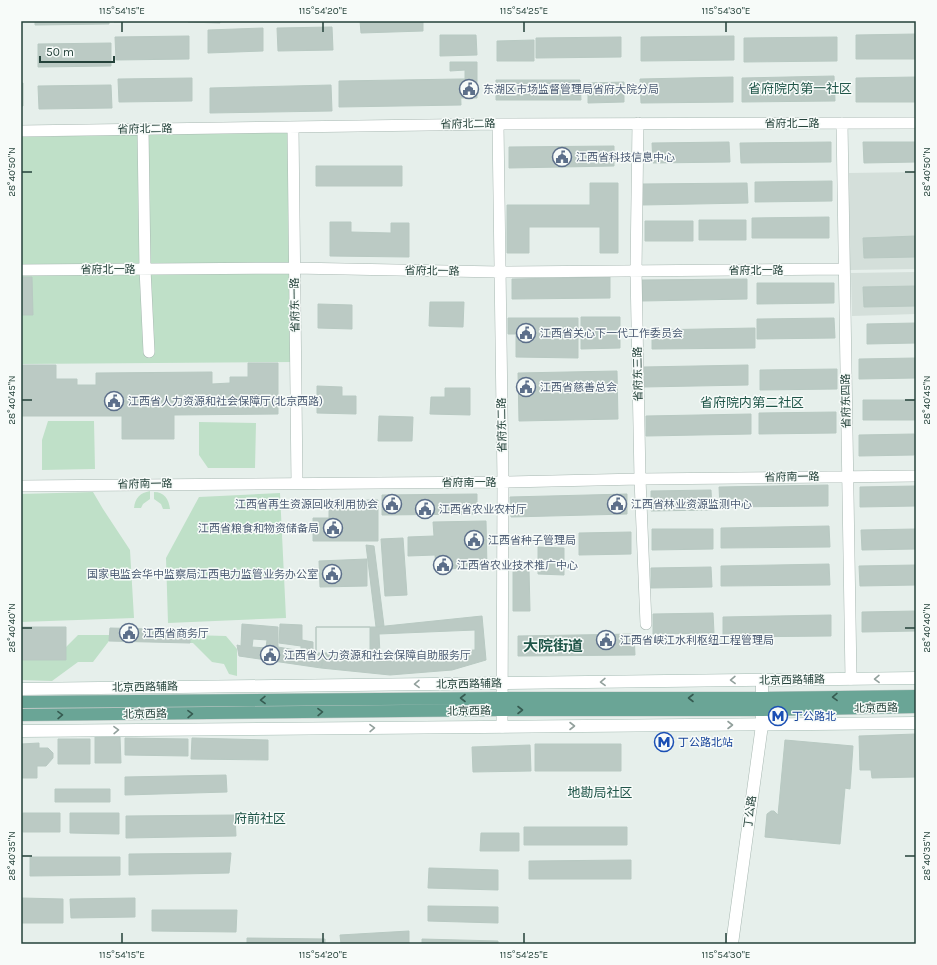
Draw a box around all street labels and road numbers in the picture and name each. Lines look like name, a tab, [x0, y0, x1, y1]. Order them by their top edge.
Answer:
street label: 省府北二路	[440, 117, 496, 131]
street label: 省府北二路	[765, 117, 820, 130]
street label: 省府北二路	[117, 122, 173, 136]
street label: 省府北一路	[81, 263, 136, 276]
street label: 省府北一路	[404, 264, 460, 278]
street label: 省府北一路	[729, 264, 784, 277]
street label: 省府东一路	[288, 277, 302, 333]
street label: 省府东三路	[631, 346, 645, 402]
street label: 省府东四路	[839, 373, 853, 429]
street label: 省府东二路	[495, 397, 509, 453]
street label: 省府南一路	[764, 470, 820, 484]
street label: 省府南一路	[442, 476, 497, 489]
street label: 省府南一路	[117, 477, 173, 491]
street label: 北京西路辅路	[759, 673, 825, 687]
street label: 北京西路辅路	[436, 677, 502, 691]
street label: 北京西路辅路	[112, 680, 178, 694]
street label: 北京西路	[854, 701, 898, 715]
street label: 北京西路	[447, 704, 491, 718]
street label: 北京西路	[123, 707, 167, 721]
street label: 丁公路	[741, 795, 759, 829]

